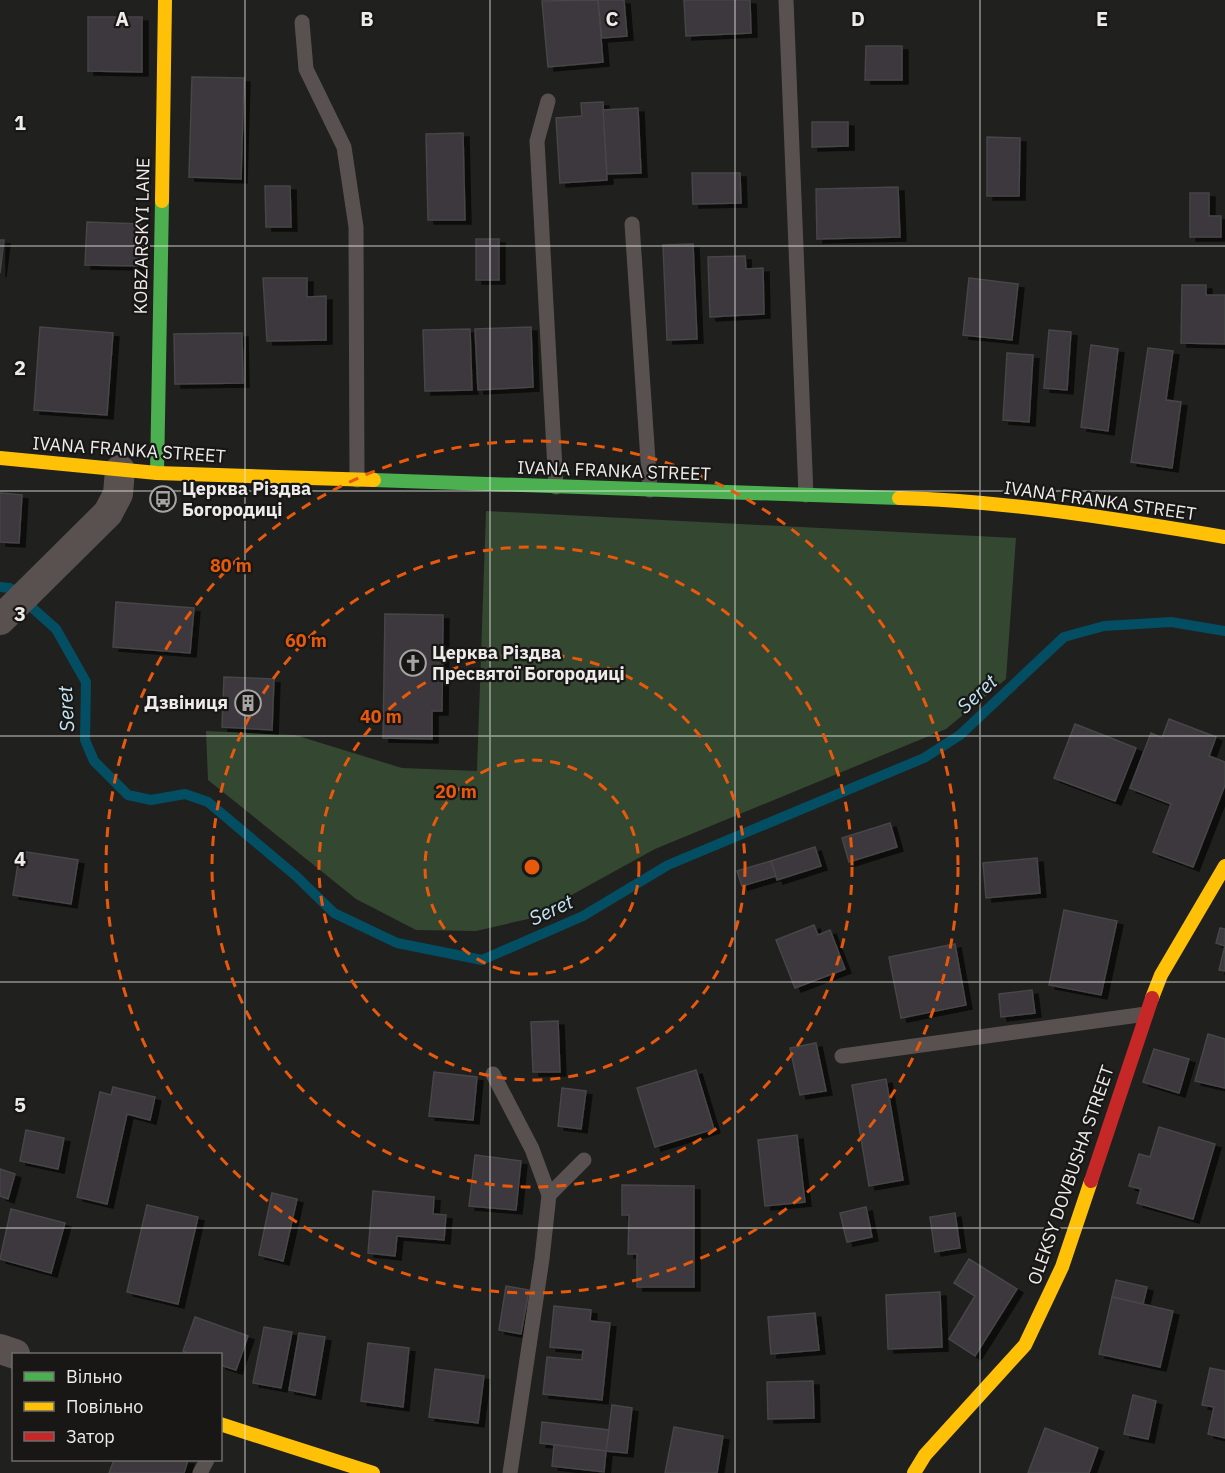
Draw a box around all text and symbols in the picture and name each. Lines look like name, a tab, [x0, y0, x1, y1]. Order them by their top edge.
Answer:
text: A	[115, 5, 129, 32]
text: B	[360, 5, 374, 32]
text: C	[605, 5, 619, 32]
text: D	[851, 5, 865, 32]
text: E	[1096, 5, 1108, 32]
text: 1	[14, 109, 26, 136]
street label: KOBZARSKYI LANE	[129, 157, 154, 315]
text: 2	[14, 354, 26, 381]
street label: IVANA FRANKA STREET	[32, 431, 227, 468]
street label: IVANA FRANKA STREET	[517, 456, 711, 485]
street label: IVANA FRANKA STREET	[1002, 476, 1198, 525]
place label: Церква Різдва Богородиці	[182, 477, 311, 521]
bus stop icon: Церква Різдва Богородиці	[148, 484, 178, 514]
text: 80 m	[210, 554, 252, 577]
text: 3	[14, 600, 26, 627]
text: 60 m	[285, 629, 327, 652]
place label: Церква Різдва Пресвятої Богородиці	[432, 641, 625, 685]
church icon: Церква Різдва Пресвятої Богородиці	[398, 648, 428, 678]
water label: Seret	[951, 668, 1003, 719]
water label: Seret	[51, 685, 80, 732]
building icon: Дзвіниця	[233, 688, 263, 718]
place label: Дзвіниця	[144, 691, 228, 714]
text: 40 m	[360, 705, 402, 728]
text: 20 m	[435, 780, 477, 803]
text: 4	[14, 845, 26, 872]
centre of rings	[522, 857, 542, 877]
water label: Seret	[524, 887, 578, 931]
street label: OLEKSY DOVBUSHA STREET	[1022, 1062, 1119, 1288]
text: 5	[14, 1091, 26, 1118]
legend	[12, 1353, 222, 1461]
text: Вільно	[66, 1365, 122, 1388]
text: Повільно	[66, 1395, 143, 1418]
text: Затор	[66, 1425, 115, 1448]

